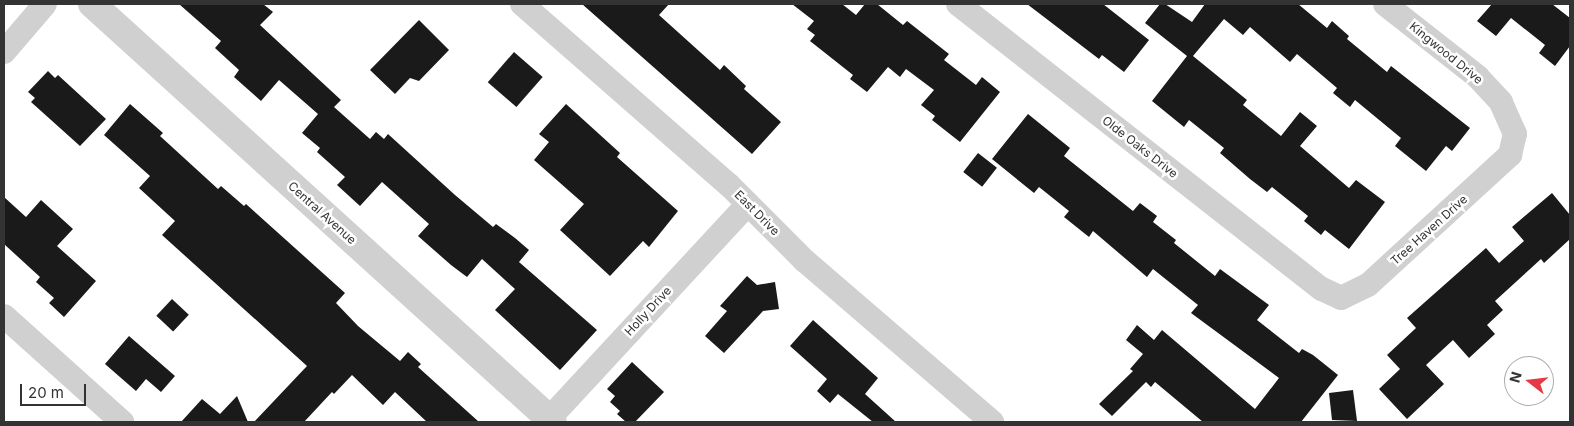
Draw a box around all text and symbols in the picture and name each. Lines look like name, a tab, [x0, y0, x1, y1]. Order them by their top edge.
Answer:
street label: Kingwood Drive	[1406, 19, 1486, 87]
street label: Olde Oaks Drive	[1099, 113, 1181, 181]
street label: Central Avenue	[285, 179, 359, 247]
street label: East Drive	[732, 188, 782, 238]
street label: Tree Haven Drive	[1388, 192, 1470, 268]
street label: Holly Drive	[622, 283, 674, 339]
north arrow	[1504, 356, 1554, 406]
text: N	[1505, 370, 1525, 384]
scale bar	[22, 374, 89, 406]
text: 20 m	[28, 383, 64, 402]

